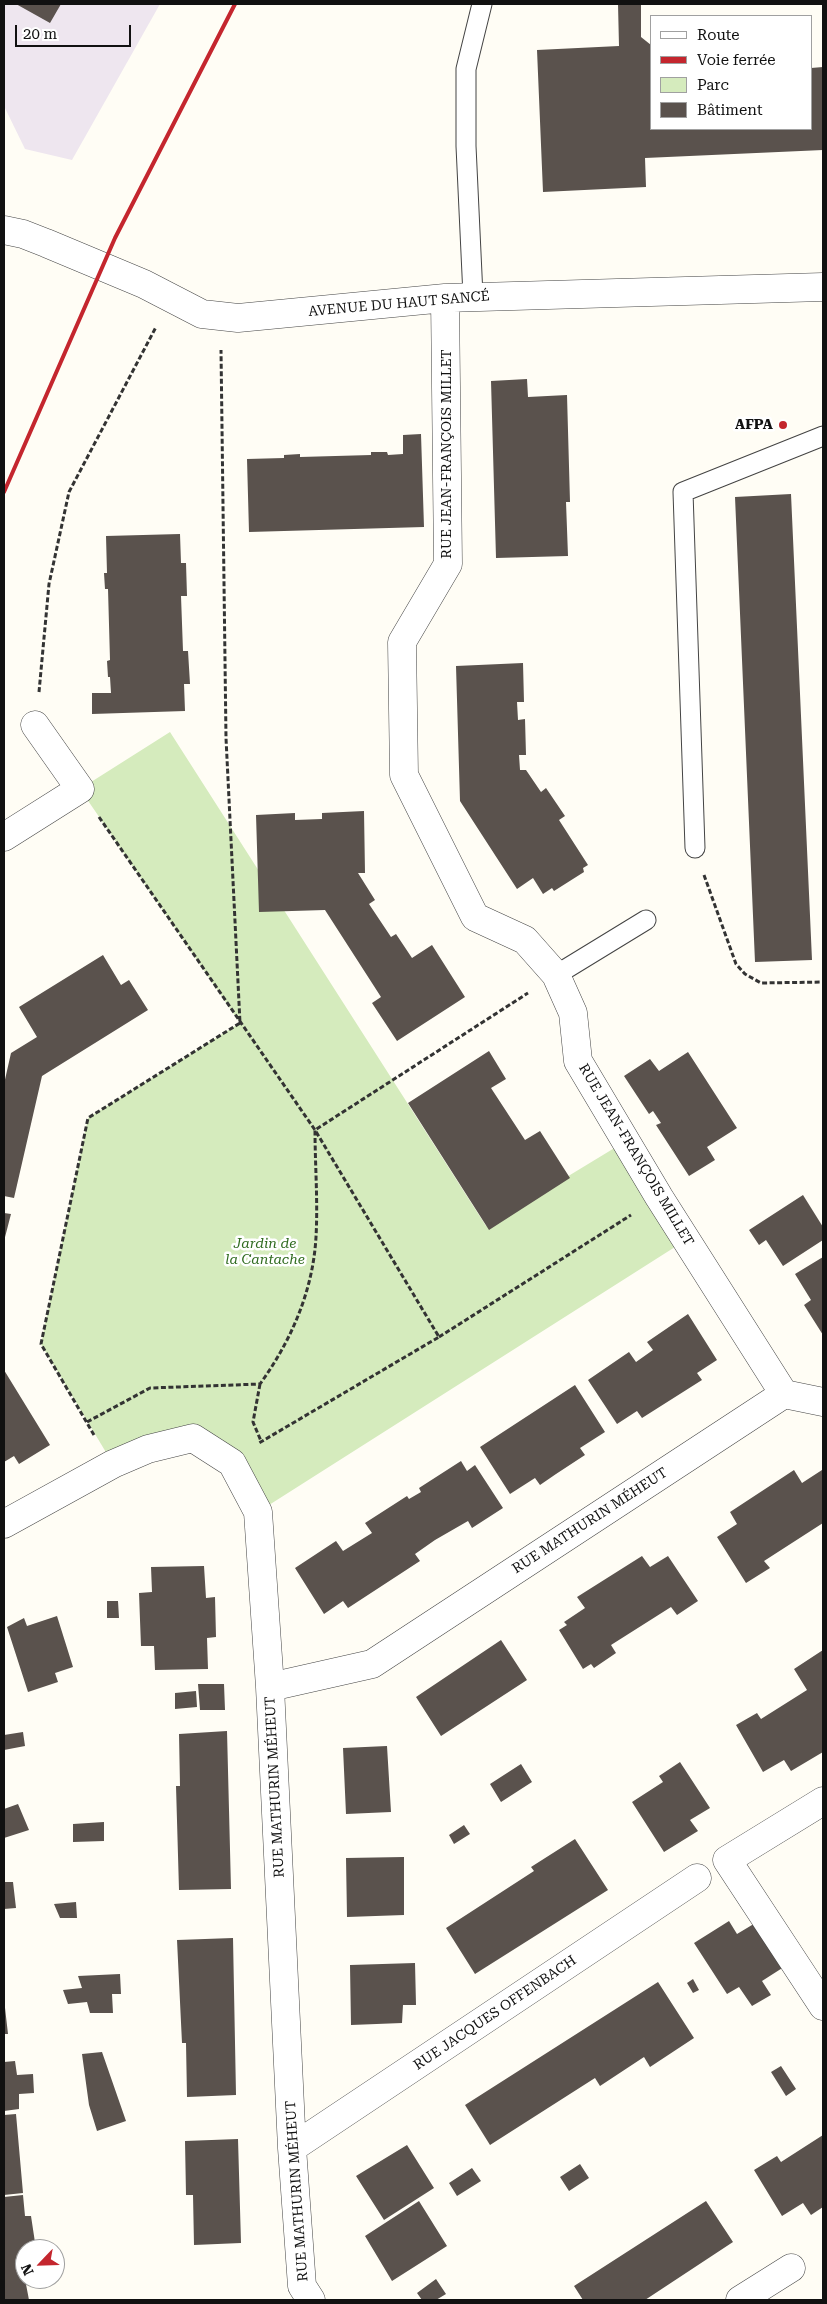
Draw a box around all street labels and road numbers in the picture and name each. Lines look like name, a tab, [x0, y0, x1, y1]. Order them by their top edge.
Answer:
street label: AVENUE DU HAUT SANCÉ	[308, 288, 490, 320]
street label: RUE JEAN-FRANÇOIS MILLET	[439, 349, 455, 559]
street label: RUE JEAN-FRANÇOIS MILLET	[575, 1061, 697, 1249]
street label: RUE MATHURIN MÉHEUT	[509, 1465, 671, 1577]
street label: RUE MATHURIN MÉHEUT	[262, 1696, 288, 1878]
street label: RUE JACQUES OFFENBACH	[410, 1952, 580, 2074]
street label: RUE MATHURIN MÉHEUT	[282, 2100, 312, 2282]

